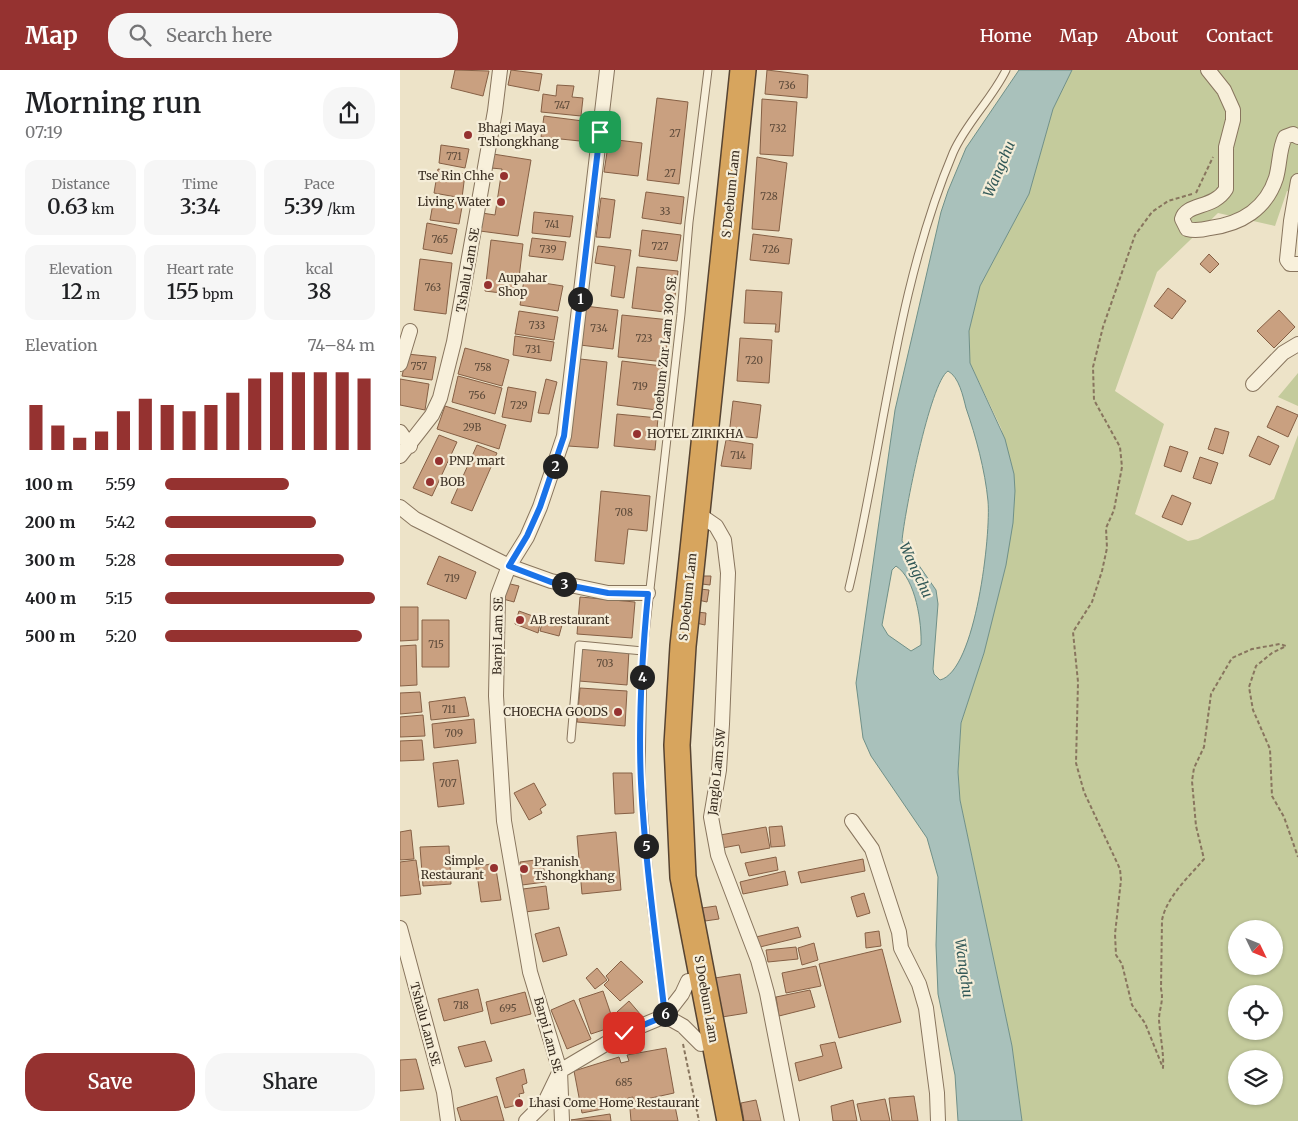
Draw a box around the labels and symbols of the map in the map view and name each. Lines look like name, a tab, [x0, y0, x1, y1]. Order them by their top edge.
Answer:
house number: 736	[778, 79, 796, 92]
house number: 747	[554, 99, 570, 112]
pin	[579, 111, 621, 153]
place label: Bhagi Maya Tshongkhang	[478, 120, 559, 149]
house number: 732	[770, 122, 786, 135]
house number: 27	[669, 127, 681, 140]
marker: Bhagi Maya Tshongkhang	[462, 129, 474, 141]
water label: Wangchu	[979, 138, 1019, 200]
street label: S Doebum Lam	[718, 149, 743, 239]
house number: 771	[446, 150, 462, 163]
house number: 27	[664, 167, 676, 180]
place label: Tse Rin Chhe	[418, 168, 494, 183]
marker: Tse Rin Chhe	[498, 170, 510, 182]
house number: 728	[760, 190, 778, 203]
place label: Living Water	[417, 194, 492, 209]
marker: Living Water	[495, 196, 507, 208]
house number: 33	[660, 205, 671, 218]
house number: 741	[545, 218, 560, 231]
street label: Tshalu Lam SE	[453, 226, 482, 313]
house number: 765	[432, 233, 448, 246]
house number: 727	[652, 240, 669, 253]
house number: 739	[539, 243, 557, 256]
house number: 726	[762, 243, 780, 256]
place label: Aupahar Shop	[497, 270, 548, 299]
street label: Doebum Zur Lam 309 SE	[650, 275, 680, 420]
marker: Aupahar Shop	[482, 279, 494, 291]
house number: 763	[425, 281, 441, 294]
pin: 1	[568, 286, 592, 312]
house number: 733	[529, 319, 546, 332]
house number: 734	[590, 322, 608, 335]
house number: 723	[636, 332, 653, 345]
house number: 731	[525, 343, 541, 356]
house number: 720	[745, 354, 763, 367]
house number: 757	[411, 360, 428, 373]
house number: 758	[475, 361, 492, 374]
house number: 719	[632, 380, 648, 393]
house number: 756	[468, 389, 486, 402]
house number: 729	[510, 399, 528, 412]
house number: 29B	[463, 421, 481, 434]
place label: HOTEL ZIRIKHA	[647, 426, 744, 441]
marker: HOTEL ZIRIKHA	[631, 428, 643, 440]
house number: 714	[730, 449, 746, 462]
place label: PNP mart	[449, 453, 505, 468]
pin: 2	[542, 454, 568, 478]
marker: PNP mart	[433, 455, 445, 467]
place label: BOB	[440, 474, 465, 489]
marker: BOB	[424, 476, 436, 488]
house number: 708	[615, 506, 633, 519]
water label: Wangchu	[895, 539, 937, 601]
street label: S Doebum Lam	[675, 552, 700, 642]
house number: 719	[444, 572, 460, 585]
pin: 3	[552, 572, 576, 596]
street label: Barpi Lam SE	[489, 597, 506, 675]
place label: AB restaurant	[529, 612, 610, 627]
marker: AB restaurant	[514, 614, 526, 626]
house number: 715	[428, 638, 444, 651]
house number: 703	[596, 657, 614, 670]
pin: 4	[630, 664, 654, 690]
house number: 711	[442, 703, 457, 716]
place label: CHOECHA GOODS	[503, 704, 608, 719]
marker: CHOECHA GOODS	[612, 706, 624, 718]
house number: 709	[445, 727, 463, 740]
street label: Janglo Lam SW	[704, 727, 729, 817]
house number: 707	[439, 777, 457, 790]
pin: 5	[634, 834, 658, 858]
place label: Simple Restaurant	[421, 853, 484, 882]
place label: Pranish Tshongkhang	[534, 854, 615, 883]
marker: Simple Restaurant	[488, 862, 500, 874]
marker: Pranish Tshongkhang	[518, 863, 530, 875]
north arrow	[1228, 920, 1282, 975]
water label: Wangchu	[951, 937, 977, 999]
street label: S Doebum Lam	[691, 954, 722, 1044]
street label: Tshalu Lam SE	[407, 980, 444, 1068]
street label: Barpi Lam SE	[531, 995, 566, 1075]
house number: 718	[453, 999, 469, 1012]
house number: 695	[499, 1002, 517, 1015]
pin: 6	[652, 1002, 678, 1026]
pin	[603, 1012, 645, 1054]
house number: 685	[615, 1076, 633, 1089]
place label: Lhasi Come Home Restaurant	[529, 1095, 700, 1110]
marker: Lhasi Come Home Restaurant	[513, 1097, 525, 1109]

